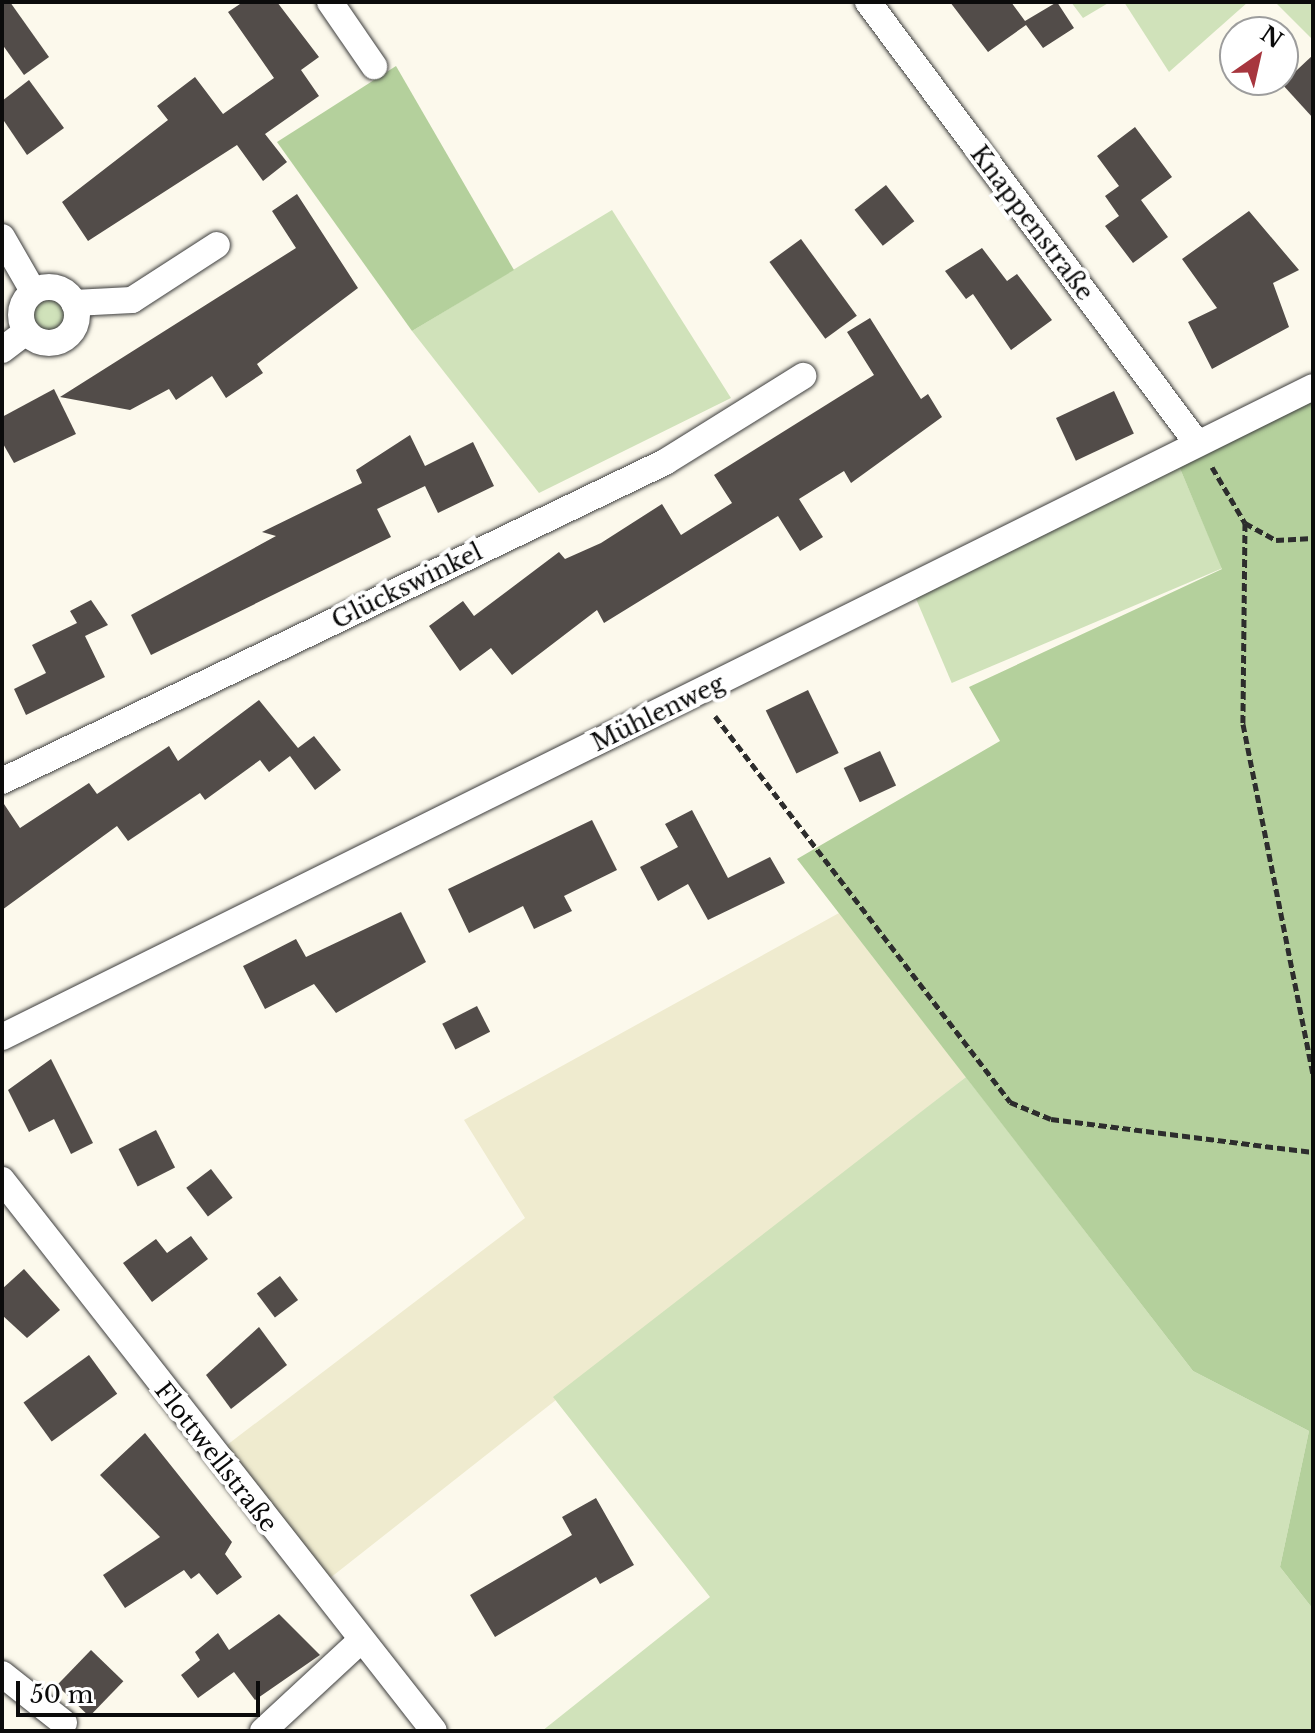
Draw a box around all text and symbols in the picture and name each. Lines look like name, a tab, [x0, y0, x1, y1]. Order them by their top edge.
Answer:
north arrow	[1219, 16, 1299, 96]
text: N	[1255, 20, 1288, 54]
street label: Knappenstraße	[964, 140, 1100, 306]
street label: Glückswinkel	[327, 537, 487, 635]
street label: Mühlenweg	[587, 668, 729, 758]
street label: Flottwellstraße	[149, 1376, 283, 1538]
scale bar	[20, 1665, 264, 1715]
text: 50 m	[30, 1680, 93, 1709]

